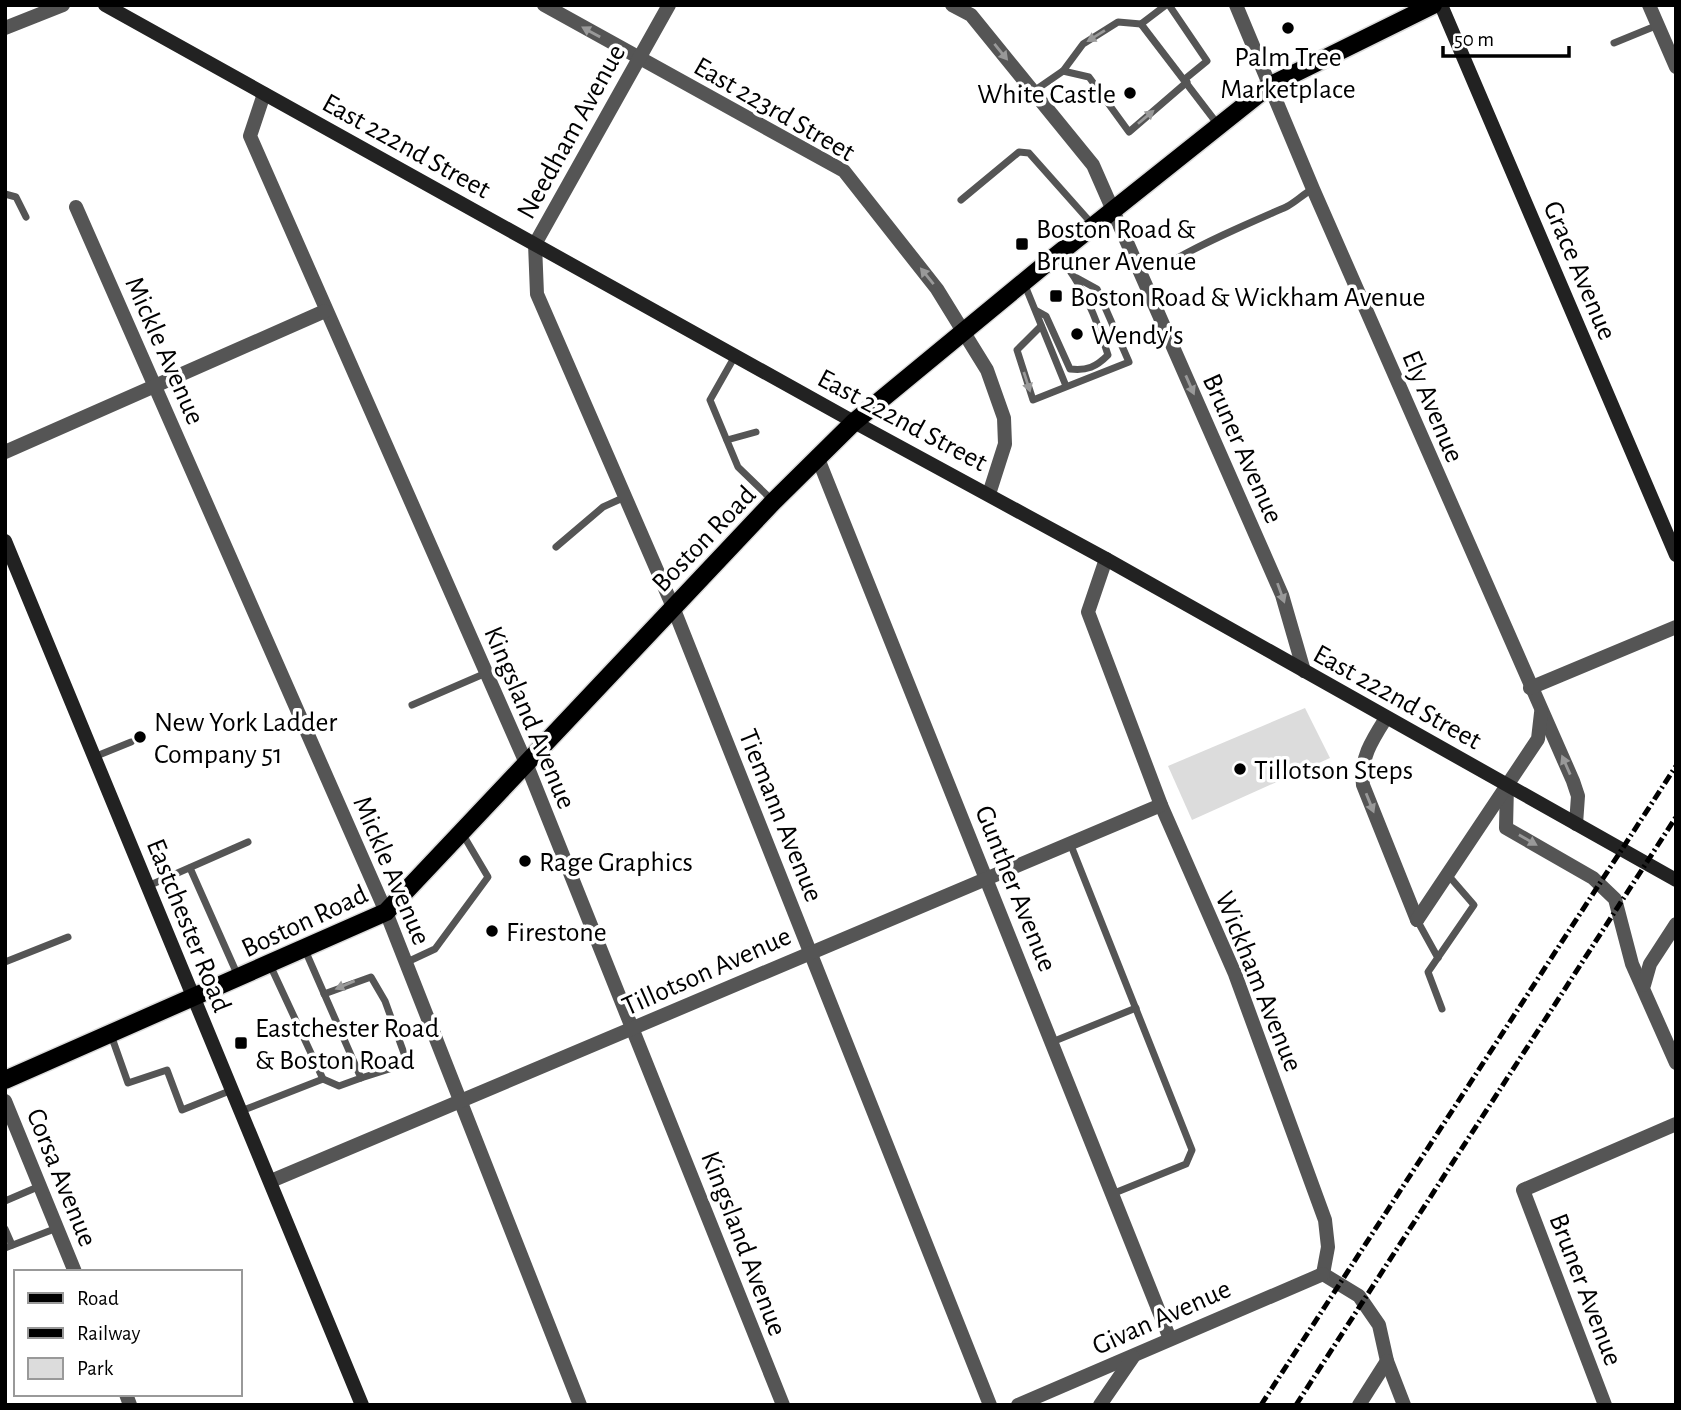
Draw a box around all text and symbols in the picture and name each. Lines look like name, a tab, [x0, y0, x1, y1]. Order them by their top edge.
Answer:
scale bar	[1443, 14, 1569, 58]
marker: Palm Tree Marketplace	[1280, 20, 1296, 36]
one-way arrow	[582, 26, 601, 38]
text: 50 m	[1454, 29, 1494, 50]
one-way arrow	[1086, 30, 1106, 43]
street label: Needham Avenue	[512, 40, 631, 224]
one-way arrow	[993, 42, 1008, 60]
place label: Palm Tree Marketplace	[1220, 44, 1356, 104]
street label: East 223rd Street	[689, 52, 859, 167]
place label: White Castle	[977, 81, 1116, 109]
marker: White Castle	[1122, 85, 1138, 101]
street label: East 222nd Street	[317, 89, 495, 204]
one-way arrow	[1138, 110, 1155, 125]
street label: Grace Avenue	[1537, 197, 1621, 344]
place label: Boston Road & Bruner Avenue	[1036, 216, 1196, 276]
marker: Boston Road & Bruner Avenue	[1014, 236, 1030, 252]
one-way arrow	[920, 267, 935, 285]
street label: Mickle Avenue	[119, 273, 209, 429]
place label: Boston Road & Wickham Avenue	[1070, 284, 1426, 312]
marker: Boston Road & Wickham Avenue	[1048, 288, 1064, 304]
place label: Wendy's	[1091, 322, 1184, 350]
marker: Wendy's	[1069, 326, 1085, 342]
street label: Ely Avenue	[1396, 347, 1468, 467]
street label: East 222nd Street	[813, 364, 991, 477]
street label: Bruner Avenue	[1197, 370, 1288, 528]
one-way arrow	[1023, 372, 1033, 393]
one-way arrow	[1184, 375, 1196, 395]
street label: Boston Road	[647, 481, 762, 598]
one-way arrow	[1276, 583, 1287, 604]
street label: Kingsland Avenue	[478, 622, 580, 813]
street label: East 222nd Street	[1308, 640, 1486, 755]
place label: New York Ladder Company 51	[154, 709, 337, 769]
street label: Tiemann Avenue	[733, 726, 827, 906]
marker: New York Ladder Company 51	[132, 729, 148, 745]
one-way arrow	[1560, 755, 1572, 775]
place label: Tillotson Steps	[1254, 757, 1413, 785]
marker: Tillotson Steps	[1232, 761, 1248, 777]
street label: Mickle Avenue	[347, 792, 435, 949]
one-way arrow	[1364, 792, 1375, 813]
street label: Gunther Avenue	[969, 802, 1061, 976]
one-way arrow	[1519, 834, 1538, 847]
street label: Eastchester Road	[141, 835, 236, 1016]
place label: Rage Graphics	[539, 849, 693, 877]
marker: Rage Graphics	[517, 853, 533, 869]
street label: Boston Road	[237, 880, 372, 963]
street label: Wickham Avenue	[1209, 888, 1307, 1076]
place label: Firestone	[506, 919, 607, 947]
street label: Tillotson Avenue	[618, 922, 795, 1022]
marker: Firestone	[484, 923, 500, 939]
one-way arrow	[335, 980, 356, 991]
place label: Eastchester Road & Boston Road	[255, 1015, 439, 1075]
marker: Eastchester Road & Boston Road	[233, 1035, 249, 1051]
street label: Corsa Avenue	[21, 1105, 101, 1251]
street label: Kingsland Avenue	[695, 1148, 791, 1340]
street label: Bruner Avenue	[1543, 1210, 1627, 1370]
legend	[14, 1270, 242, 1396]
street label: Givan Avenue	[1088, 1275, 1235, 1361]
text: Road	[77, 1288, 119, 1309]
text: Railway	[77, 1323, 140, 1344]
text: Park	[77, 1358, 114, 1379]

